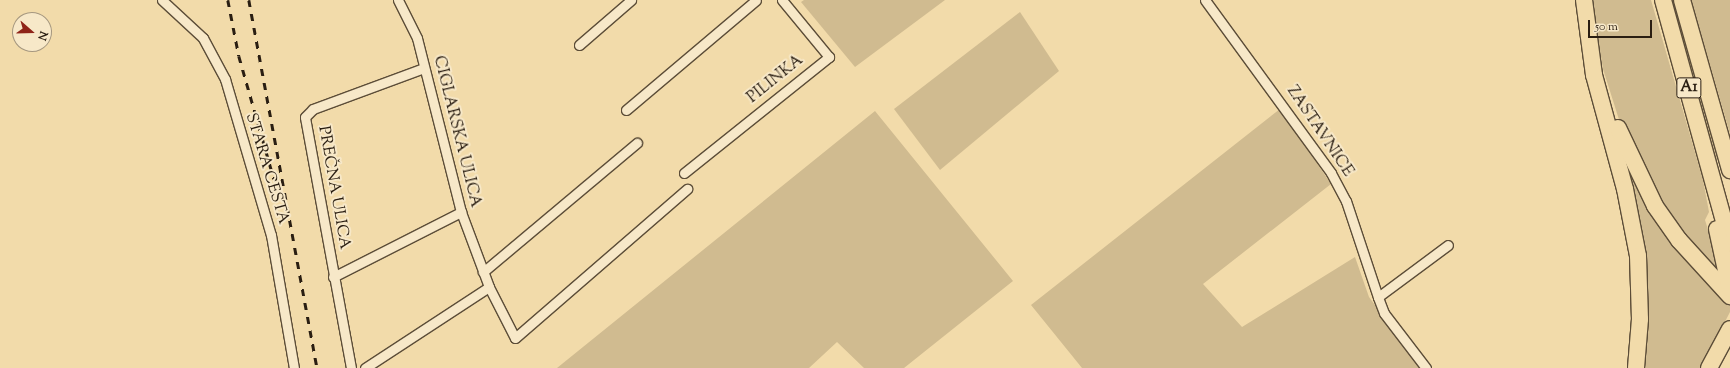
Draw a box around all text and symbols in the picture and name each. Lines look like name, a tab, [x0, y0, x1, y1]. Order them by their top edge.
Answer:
north arrow	[12, 12, 52, 52]
scale bar	[1590, 12, 1654, 38]
text: 50 m	[1595, 18, 1618, 36]
text: N	[33, 29, 51, 43]
street label: PILINKA	[744, 52, 808, 108]
street label: CIGLARSKA ULICA	[428, 54, 484, 210]
road number: A1	[1676, 75, 1702, 101]
street label: ZASTAVNICE	[1282, 83, 1356, 181]
street label: STARA CESTA	[240, 111, 292, 227]
street label: PREČNA ULICA	[313, 125, 353, 251]

